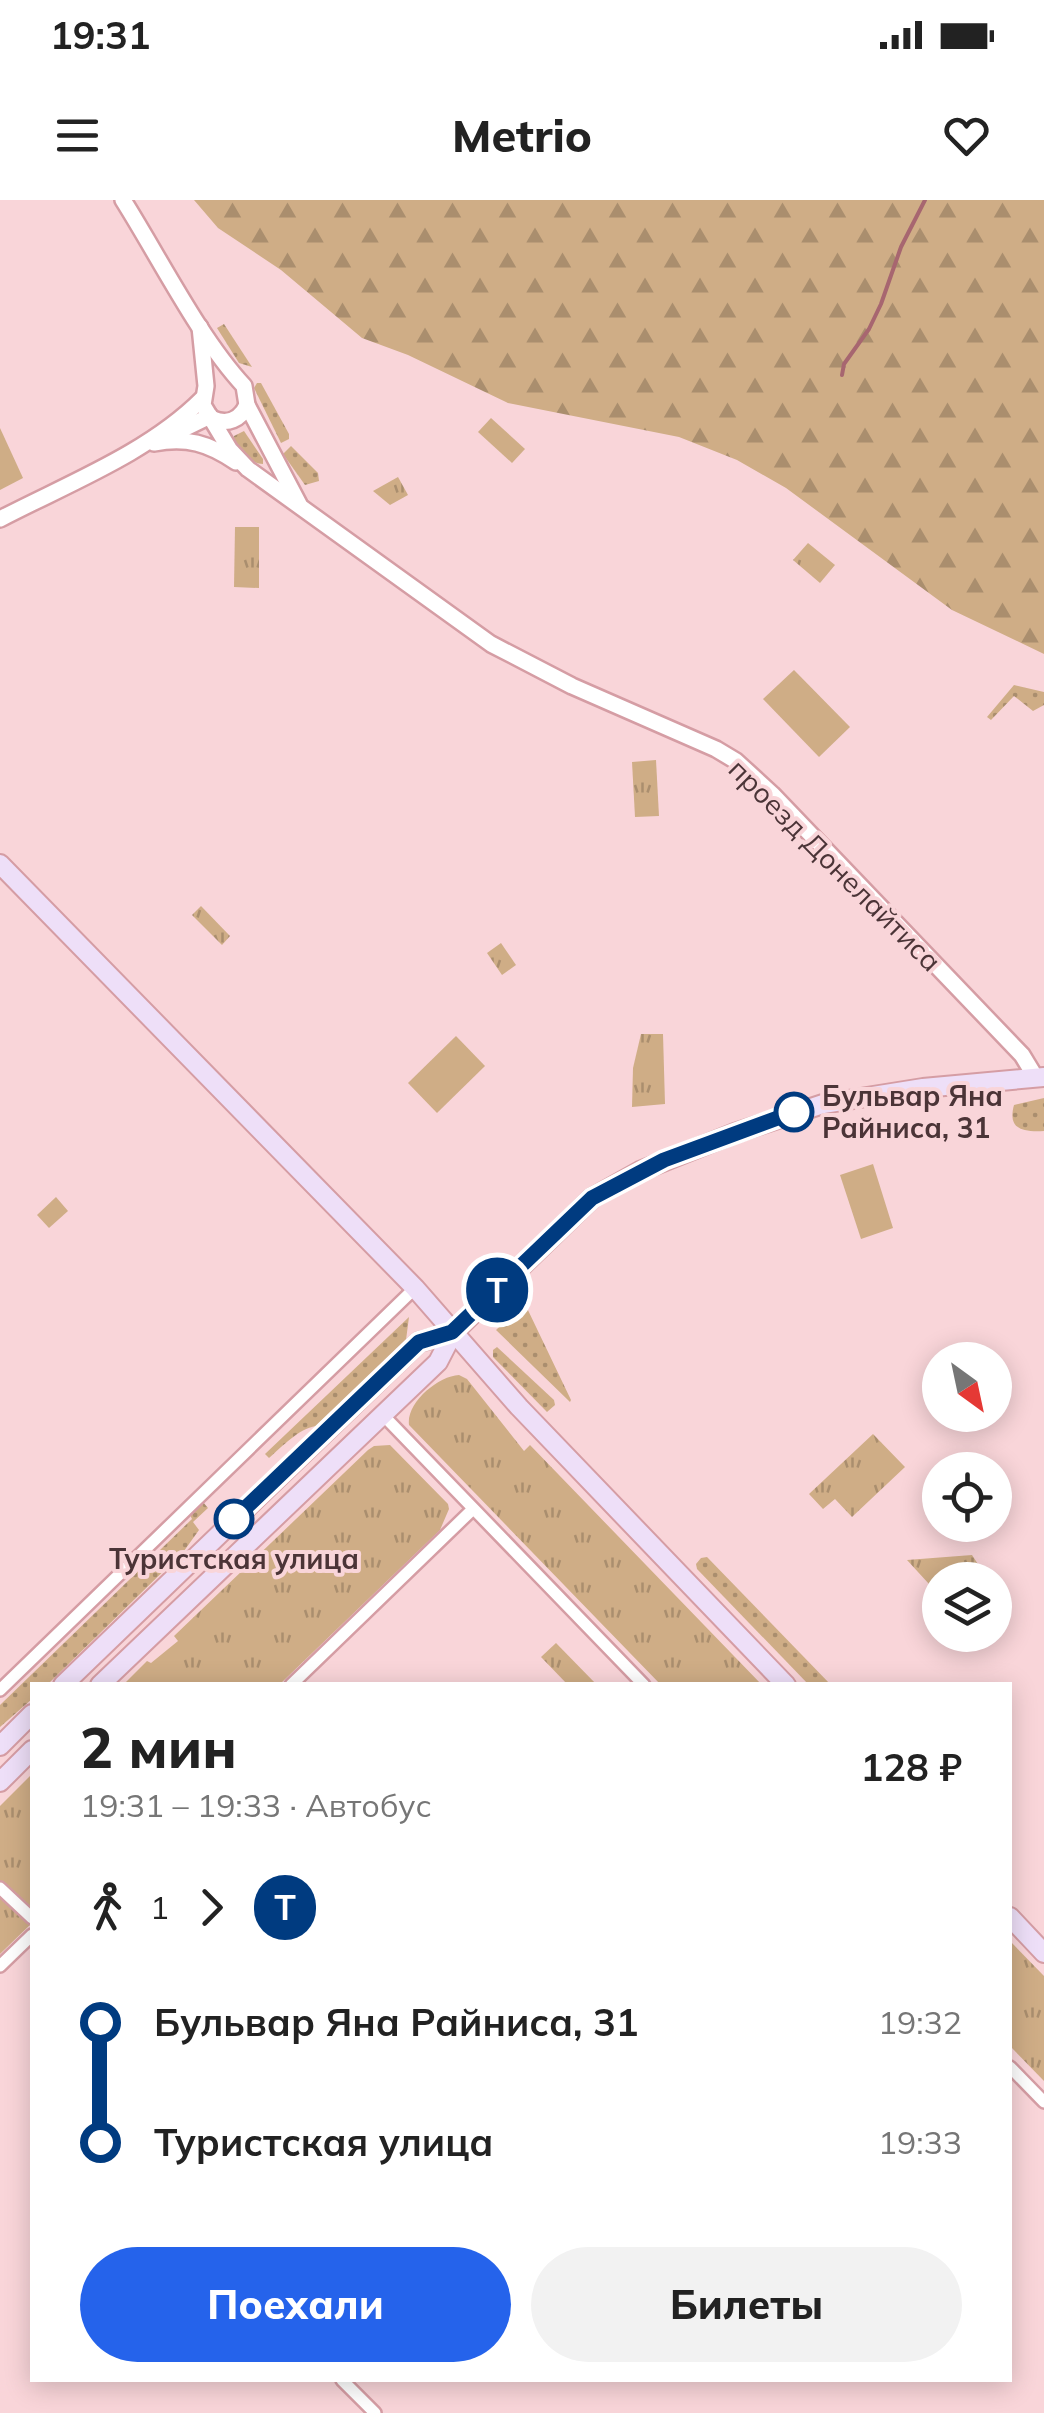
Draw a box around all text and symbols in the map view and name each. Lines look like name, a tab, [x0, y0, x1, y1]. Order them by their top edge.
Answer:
text: 19:31	[50, 11, 151, 59]
text: Metrio	[452, 107, 592, 163]
icon: menu	[50, 108, 105, 163]
icon: heart	[939, 108, 994, 163]
street label: проезд Донелайтиса	[722, 751, 949, 978]
place label: Бульвар Яна Райниса, 31	[822, 1078, 1003, 1145]
marker: Бульвар Яна Райниса, 31	[775, 1093, 813, 1131]
line badge: Т	[464, 1258, 530, 1322]
text: Т	[486, 1268, 508, 1312]
north arrow	[922, 1342, 1012, 1432]
map controls	[922, 1342, 1012, 1652]
button: locate	[922, 1452, 1012, 1542]
marker: Туристская улица	[215, 1500, 253, 1538]
place label: Туристская улица	[109, 1541, 359, 1576]
button: layers	[922, 1562, 1012, 1652]
text: 2 мин	[80, 1713, 237, 1782]
text: 128 ₽	[860, 1743, 962, 1791]
text: 19:31 – 19:33 · Автобус	[80, 1785, 432, 1825]
icon: walk	[80, 1880, 135, 1935]
icon: forward	[184, 1880, 239, 1935]
text: Т	[274, 1885, 296, 1929]
text: 1	[150, 1887, 169, 1927]
text: Бульвар Яна Райниса, 31	[154, 1998, 639, 2046]
text: 19:32	[878, 2002, 962, 2042]
text: Туристская улица	[154, 2118, 493, 2166]
text: 19:33	[878, 2122, 962, 2162]
button: Поехали	[80, 2247, 511, 2362]
button: Билеты	[531, 2247, 962, 2362]

